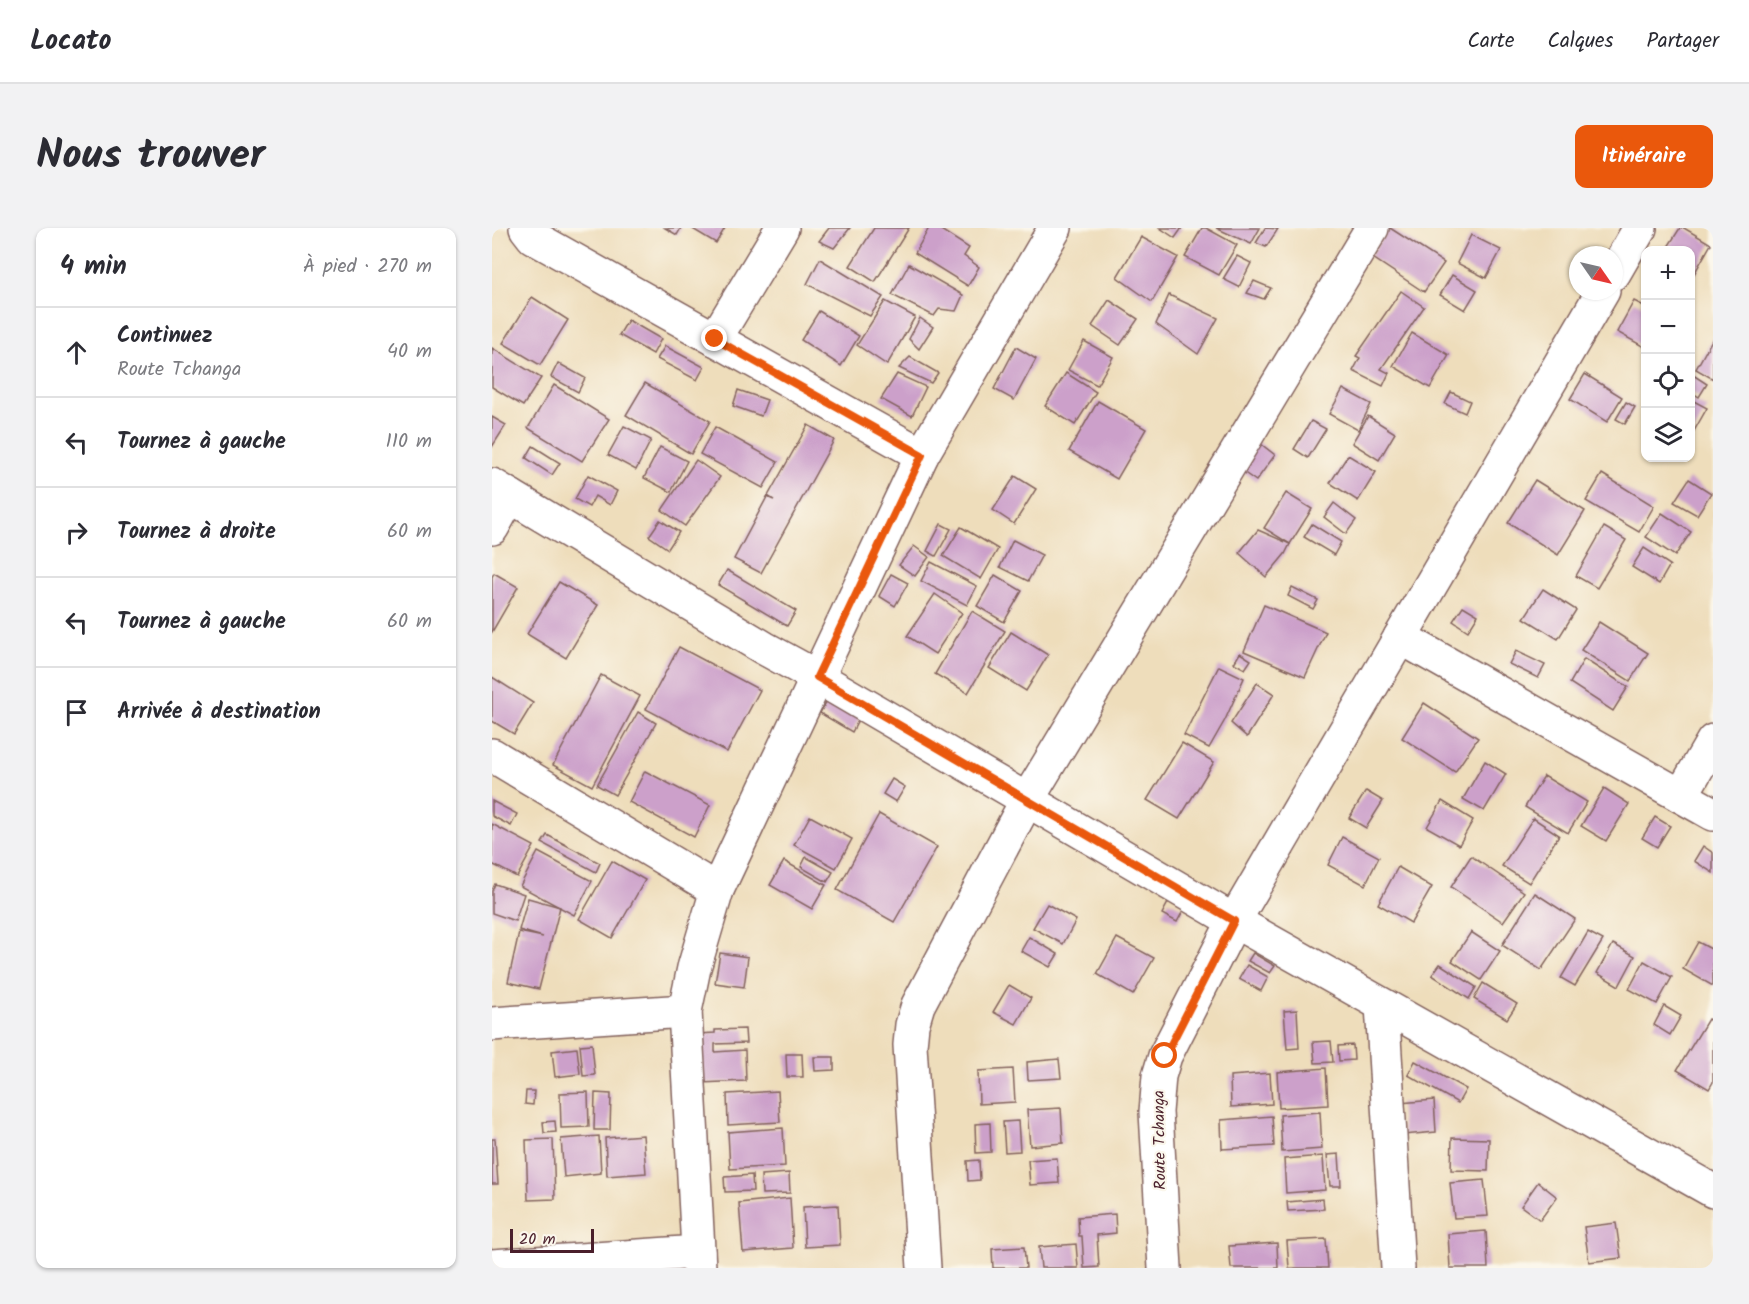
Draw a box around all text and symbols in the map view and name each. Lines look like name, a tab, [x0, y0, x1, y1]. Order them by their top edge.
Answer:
text: Locato	[30, 19, 111, 64]
text: Carte	[1467, 25, 1514, 58]
text: Calques	[1547, 25, 1613, 58]
text: Partager	[1646, 25, 1719, 58]
text: Nous trouver	[36, 123, 265, 190]
button: Itinéraire	[1575, 125, 1713, 188]
text: 4 min	[60, 246, 127, 288]
north arrow	[1569, 246, 1623, 300]
map controls	[1641, 246, 1695, 462]
button: +	[1641, 246, 1695, 300]
text: À pied · 270 m	[303, 251, 432, 283]
button: −	[1641, 300, 1695, 354]
text: Continuez	[117, 319, 213, 354]
route end	[701, 325, 727, 351]
icon: ahead	[60, 336, 93, 369]
text: 40 m	[387, 336, 432, 368]
text: Route Tchanga	[117, 354, 241, 386]
button: locate	[1641, 354, 1695, 408]
button: layers	[1641, 408, 1695, 462]
text: Tournez à gauche	[117, 425, 286, 460]
icon: left	[60, 426, 93, 459]
text: 110 m	[386, 426, 432, 458]
text: Tournez à droite	[117, 515, 276, 550]
icon: right	[60, 516, 93, 549]
text: 60 m	[387, 516, 432, 548]
text: Tournez à gauche	[117, 605, 286, 640]
icon: left	[60, 606, 93, 639]
text: 60 m	[387, 606, 432, 638]
text: Arrivée à destination	[117, 695, 321, 730]
icon: arrive	[60, 696, 93, 729]
route start	[1151, 1042, 1177, 1068]
street label: Route Tchanga	[1147, 1090, 1173, 1190]
scale bar	[510, 1226, 594, 1254]
text: 20 m	[519, 1227, 555, 1252]

